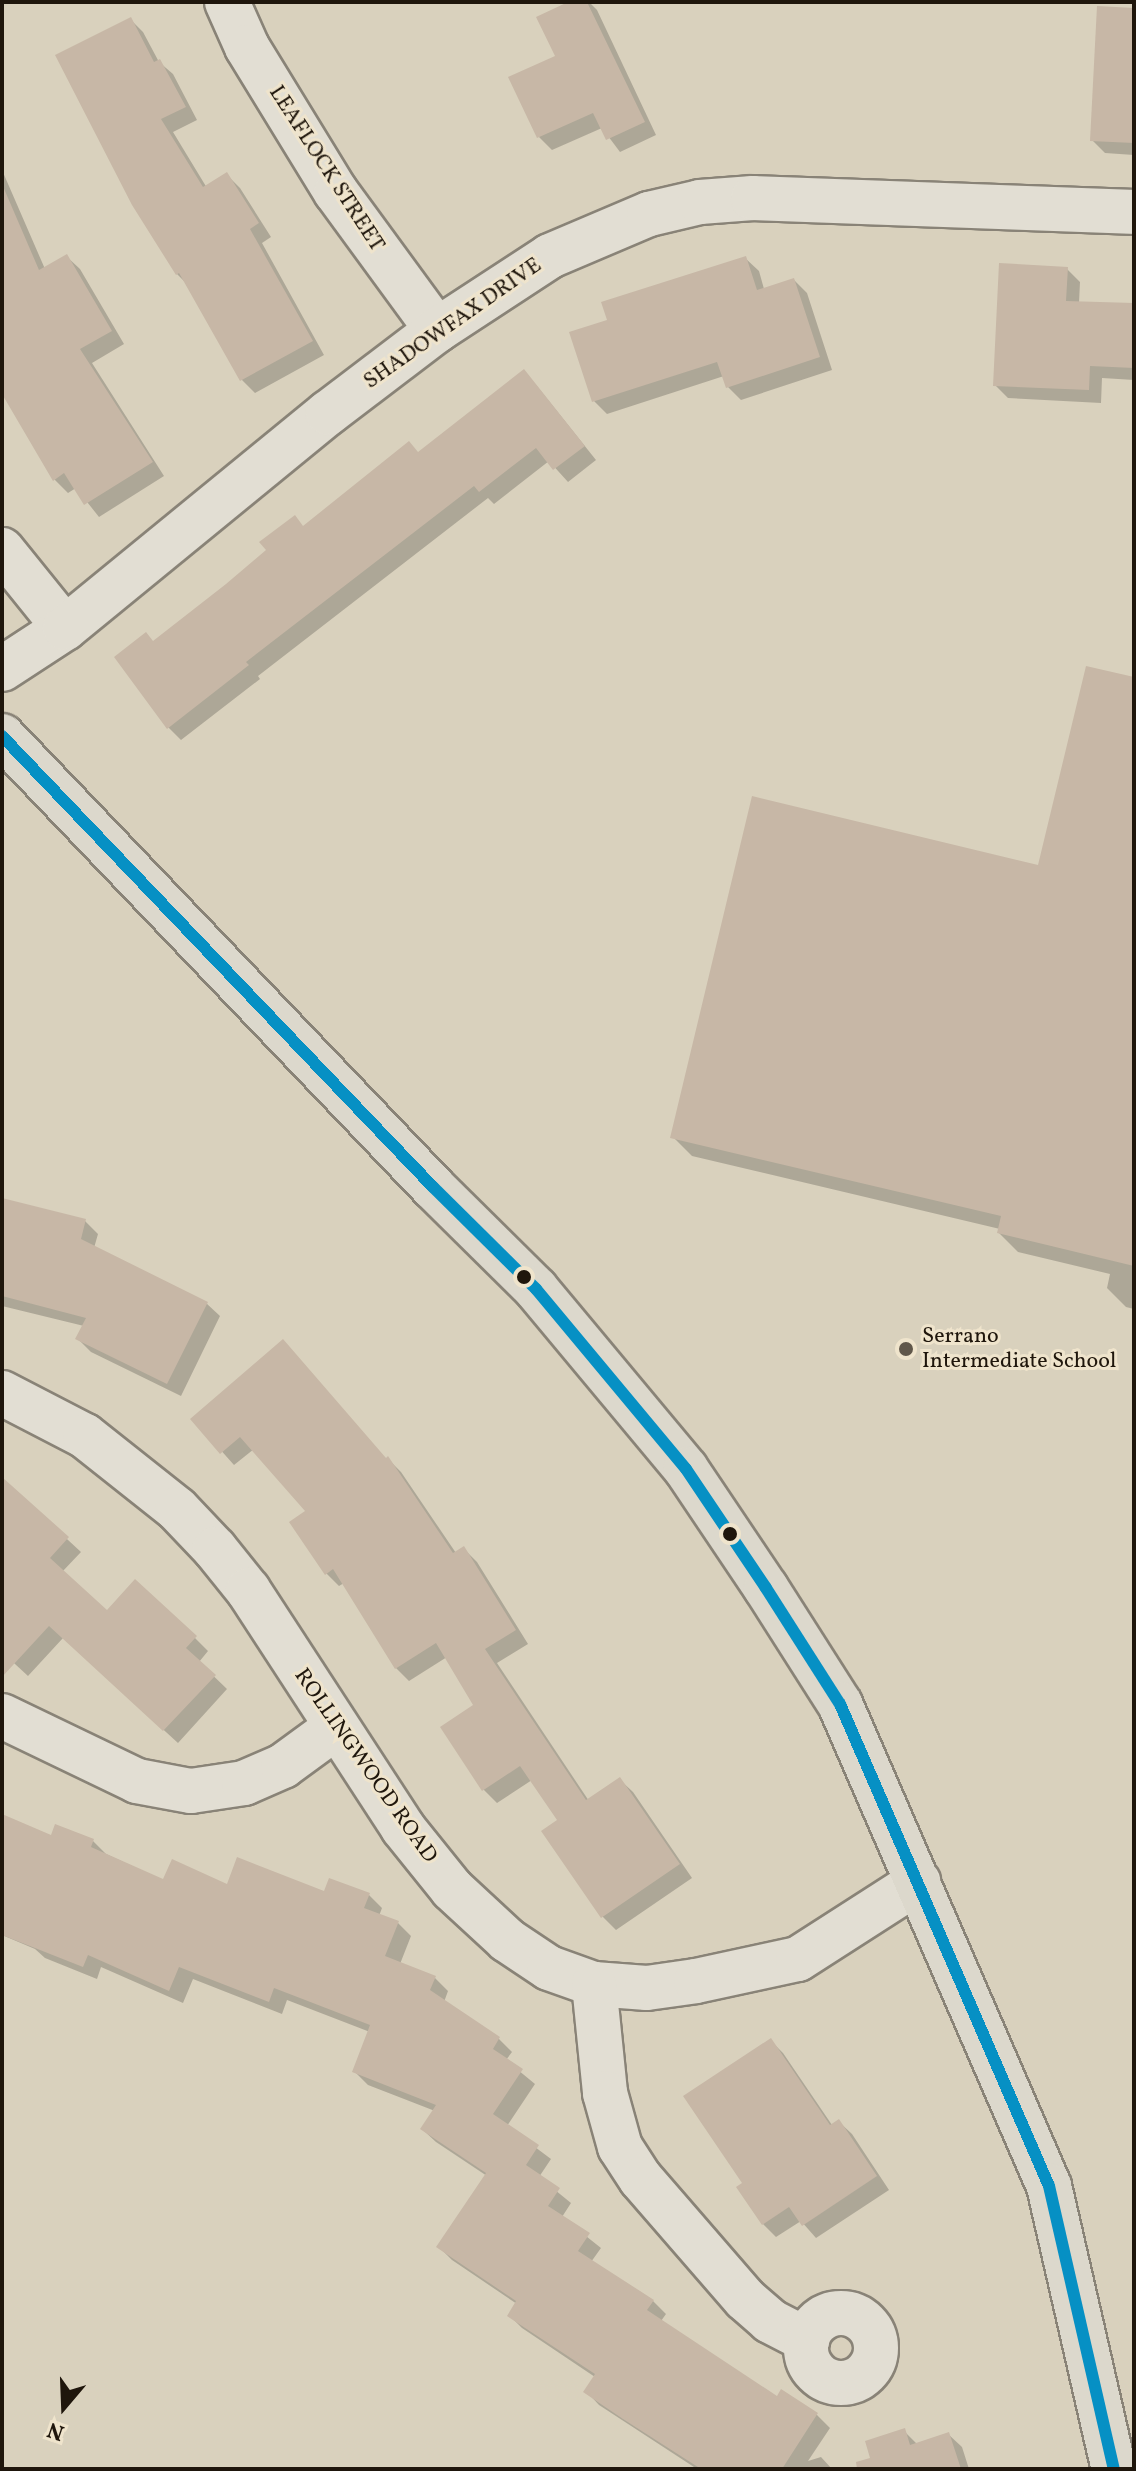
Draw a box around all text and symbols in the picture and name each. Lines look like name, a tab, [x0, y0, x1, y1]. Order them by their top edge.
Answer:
street label: LEAFLOCK STREET	[262, 81, 390, 257]
street label: SHADOWFAX DRIVE	[359, 253, 547, 395]
unlabelled marker	[516, 1269, 532, 1285]
place label: Serrano Intermediate School	[922, 1323, 1116, 1374]
marker: Serrano Intermediate School	[897, 1340, 915, 1358]
unlabelled marker	[722, 1526, 738, 1542]
street label: ROLLINGWOOD ROAD	[288, 1663, 442, 1869]
north arrow	[24, 2367, 104, 2447]
text: N	[43, 2413, 69, 2447]

